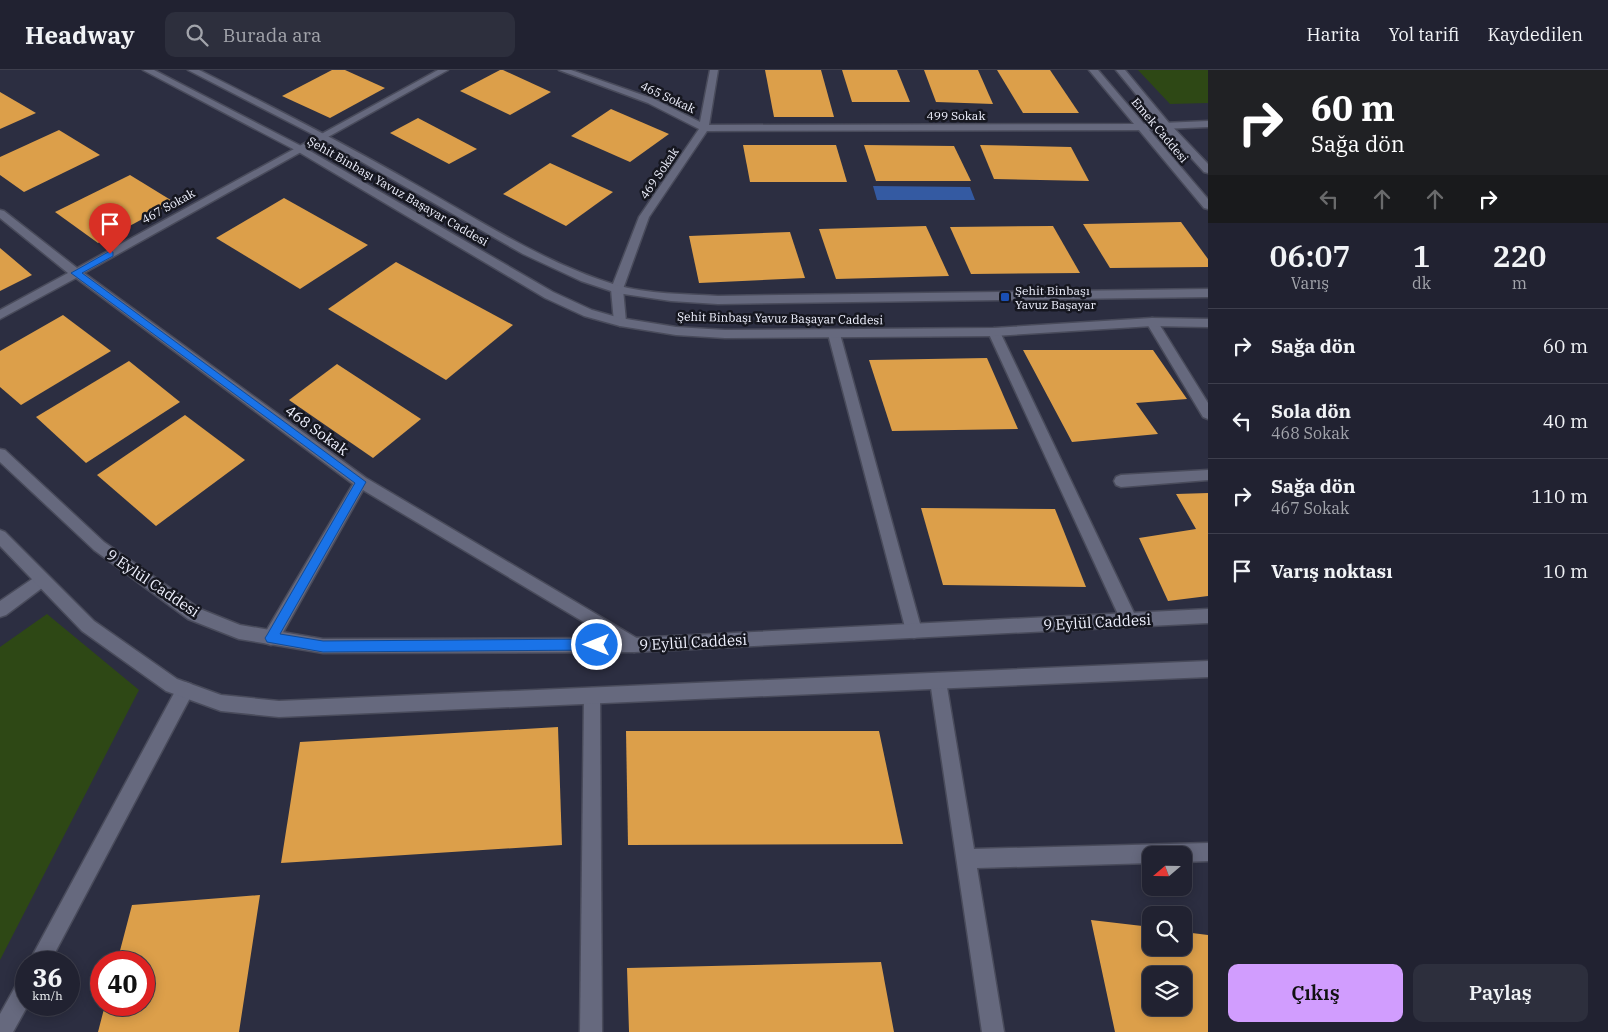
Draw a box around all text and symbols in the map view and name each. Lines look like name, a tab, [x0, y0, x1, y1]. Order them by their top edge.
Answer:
search box	[165, 12, 515, 57]
text: Headway	[25, 19, 135, 51]
icon: search	[183, 21, 211, 49]
text: Burada ara	[223, 23, 321, 47]
text: Harita	[1307, 23, 1360, 46]
text: Yol tarifi	[1388, 23, 1459, 46]
text: Kaydedilen	[1487, 23, 1583, 46]
street label: 465 Sokak	[638, 78, 698, 116]
text: 60 m	[1311, 85, 1395, 131]
icon: right	[1228, 90, 1293, 155]
street label: Emek Caddesi	[1128, 94, 1192, 166]
street label: 499 Sokak	[927, 108, 985, 123]
text: Sağa dön	[1311, 129, 1405, 158]
street label: Şehit Binbaşı Yavuz Başayar Caddesi	[305, 133, 491, 249]
street label: 469 Sokak	[636, 144, 682, 202]
street label: 467 Sokak	[139, 185, 197, 227]
icon: left	[1315, 185, 1343, 213]
icon: ahead	[1368, 185, 1396, 213]
icon: ahead	[1421, 185, 1449, 213]
icon: right	[1474, 185, 1502, 213]
pin	[89, 203, 131, 254]
icon: arrive	[96, 210, 124, 238]
text: 06:07	[1269, 236, 1350, 275]
text: 1	[1412, 236, 1430, 275]
text: 220	[1492, 236, 1546, 275]
text: Varış	[1291, 273, 1329, 293]
text: dk	[1412, 273, 1431, 293]
text: m	[1512, 273, 1527, 293]
place label: Şehit Binbaşı Yavuz Başayar	[1015, 283, 1097, 312]
marker: Şehit Binbaşı Yavuz Başayar	[999, 291, 1011, 303]
street label: Şehit Binbaşı Yavuz Başayar Caddesi	[677, 309, 883, 327]
icon: right	[1228, 332, 1256, 360]
text: Sağa dön	[1271, 334, 1355, 358]
text: 60 m	[1543, 334, 1588, 358]
text: Sola dön	[1271, 399, 1351, 423]
street label: 468 Sokak	[282, 401, 352, 459]
icon: left	[1228, 407, 1256, 435]
text: 40 m	[1543, 409, 1588, 433]
text: 468 Sokak	[1271, 423, 1349, 443]
text: Sağa dön	[1271, 474, 1355, 498]
icon: right	[1228, 482, 1256, 510]
text: 110 m	[1531, 484, 1588, 508]
text: 467 Sokak	[1271, 498, 1349, 518]
street label: 9 Eylül Caddesi	[103, 545, 203, 621]
icon: arrive	[1228, 557, 1256, 585]
text: Varış noktası	[1271, 559, 1393, 583]
text: 10 m	[1543, 559, 1588, 583]
street label: 9 Eylül Caddesi	[1043, 610, 1152, 634]
position arrow	[570, 618, 622, 670]
street label: 9 Eylül Caddesi	[639, 630, 748, 654]
north arrow	[1142, 846, 1192, 896]
map controls	[1142, 846, 1192, 1016]
button: search	[1142, 906, 1192, 956]
speed limit sign: 40	[90, 951, 155, 1016]
text: 36	[32, 961, 63, 994]
button: Çıkış	[1228, 964, 1403, 1022]
button: Paylaş	[1413, 964, 1588, 1022]
button: layers	[1142, 966, 1192, 1016]
text: km/h	[32, 988, 63, 1003]

